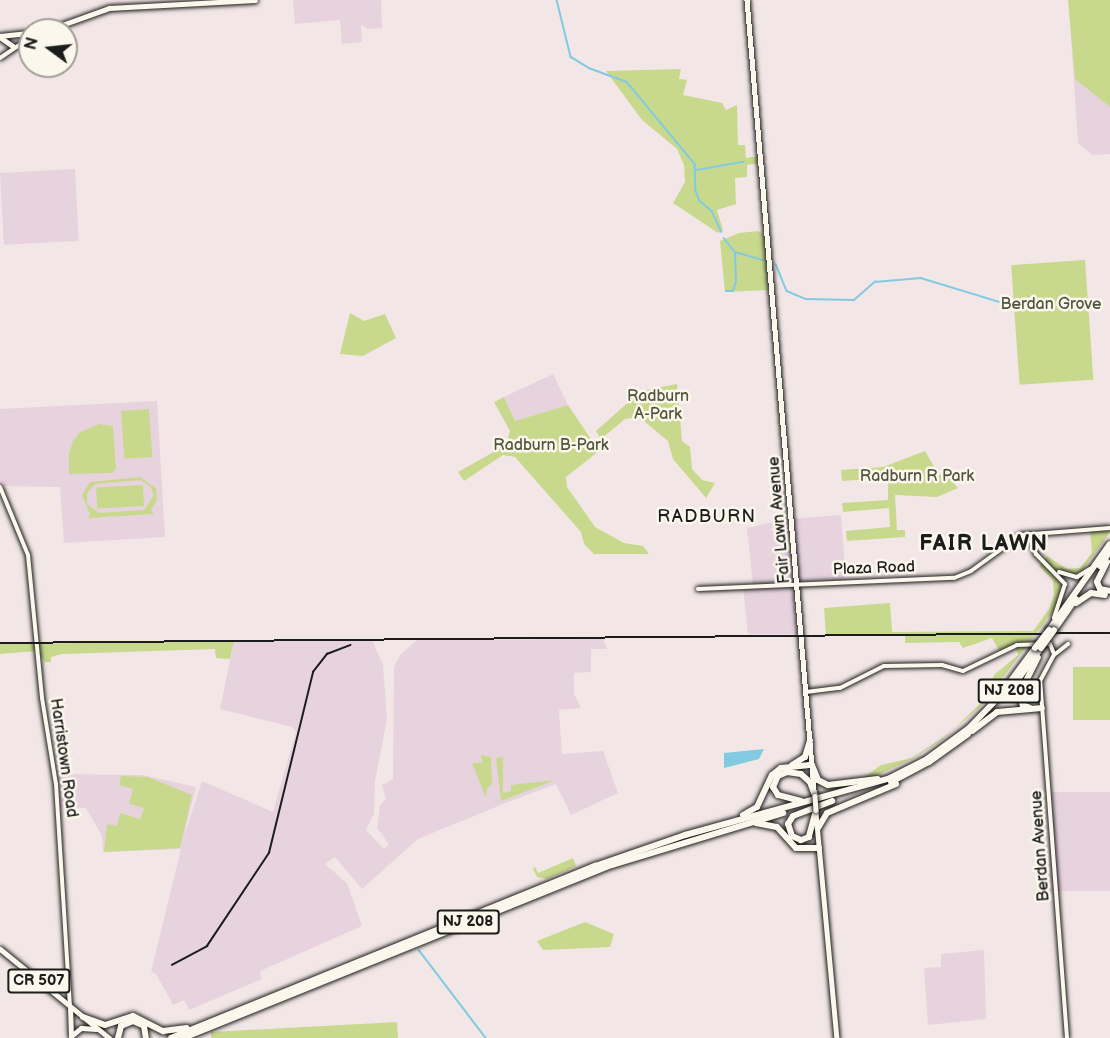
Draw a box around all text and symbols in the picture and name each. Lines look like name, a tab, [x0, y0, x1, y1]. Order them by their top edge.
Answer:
north arrow	[18, 18, 78, 78]
text: N	[21, 35, 43, 52]
park label: Berdan Grove	[1001, 295, 1101, 315]
park label: Radburn A-Park	[627, 387, 689, 425]
park label: Radburn B-Park	[493, 436, 609, 456]
street label: Fair Lawn Avenue	[765, 456, 795, 584]
park label: Radburn R Park	[860, 467, 974, 487]
district label: RADBURN	[657, 506, 757, 528]
district label: FAIR LAWN	[919, 531, 1049, 557]
street label: Plaza Road	[833, 558, 915, 580]
road number: NJ 208	[978, 679, 1040, 703]
street label: Harristown Road	[45, 697, 81, 819]
street label: Berdan Avenue	[1028, 790, 1054, 902]
road number: NJ 208	[436, 910, 500, 934]
road number: CR 507	[6, 969, 72, 993]

